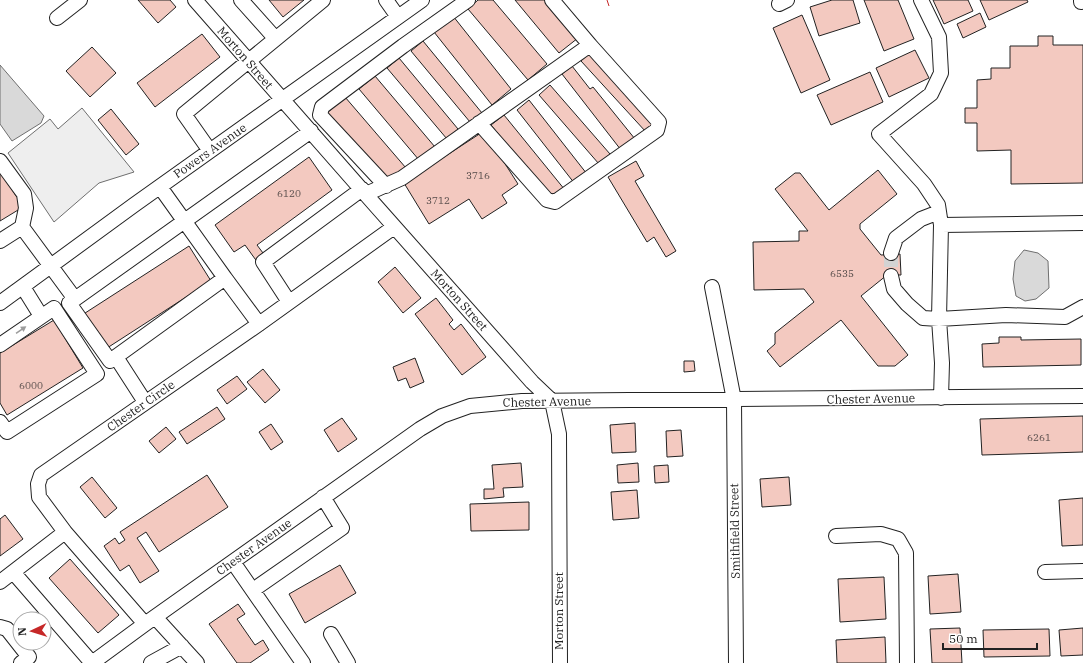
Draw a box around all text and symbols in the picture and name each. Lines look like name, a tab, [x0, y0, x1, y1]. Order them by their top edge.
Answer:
street label: Morton Street	[214, 23, 277, 92]
street label: Powers Avenue	[170, 120, 249, 181]
house number: 3716	[466, 169, 490, 182]
house number: 6120	[277, 187, 301, 200]
house number: 3712	[426, 194, 450, 207]
street label: Morton Street	[428, 266, 491, 334]
house number: 6535	[830, 267, 854, 280]
one-way arrow	[15, 327, 26, 334]
street label: Chester Circle	[104, 377, 178, 434]
house number: 6000	[19, 379, 43, 392]
street label: Chester Avenue	[827, 390, 915, 407]
street label: Chester Avenue	[503, 393, 591, 410]
house number: 6261	[1027, 431, 1051, 444]
street label: Smithfield Street	[726, 483, 743, 579]
street label: Chester Avenue	[213, 515, 294, 578]
street label: Morton Street	[551, 572, 566, 650]
north arrow	[12, 611, 52, 651]
scale bar	[943, 625, 1037, 651]
text: N	[15, 627, 29, 637]
text: 50 m	[949, 631, 978, 646]

